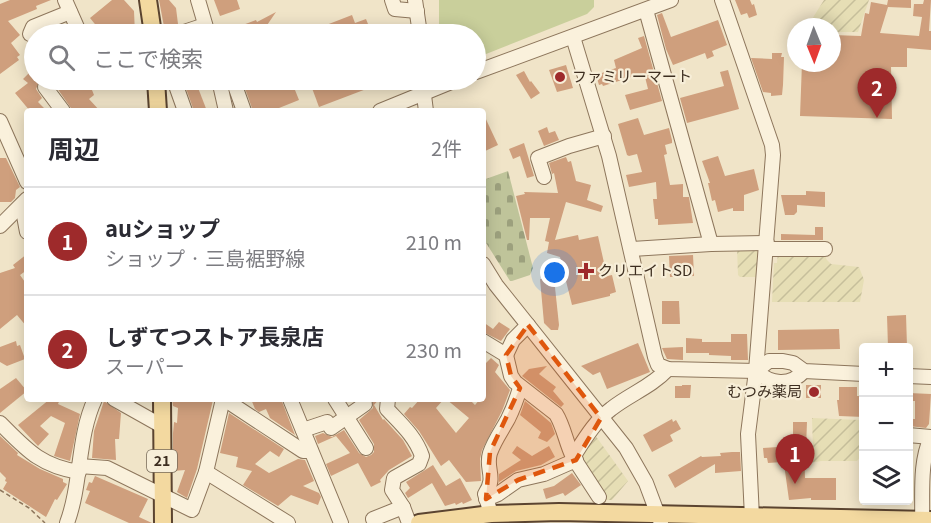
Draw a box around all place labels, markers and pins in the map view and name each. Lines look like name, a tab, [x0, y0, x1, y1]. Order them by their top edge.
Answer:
place label: ファミリーマート	[572, 65, 692, 86]
pin: 2	[858, 68, 896, 118]
marker: ファミリーマート	[553, 70, 567, 84]
place label: クリエイトSD	[598, 259, 692, 280]
marker: クリエイトSD	[579, 264, 593, 278]
place label: むつみ薬局	[727, 380, 802, 401]
marker: むつみ薬局	[807, 385, 821, 399]
pin: 1	[776, 434, 814, 484]

